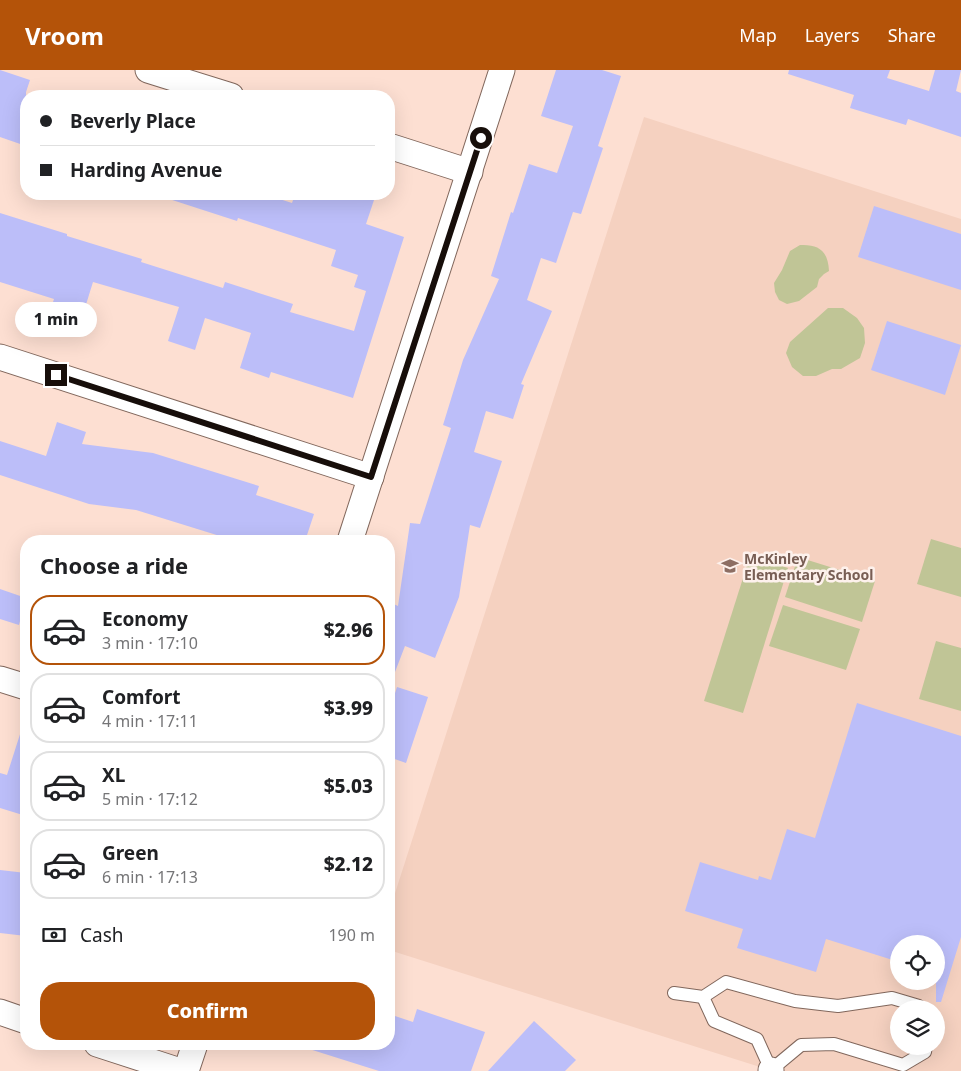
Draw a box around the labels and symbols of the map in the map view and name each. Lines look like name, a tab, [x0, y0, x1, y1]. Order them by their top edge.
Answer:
route start	[470, 127, 492, 149]
callout: 1 min	[15, 302, 97, 338]
route end	[45, 364, 67, 386]
place label: McKinley Elementary School	[744, 549, 874, 584]
school or university icon: McKinley Elementary School	[720, 556, 740, 576]

